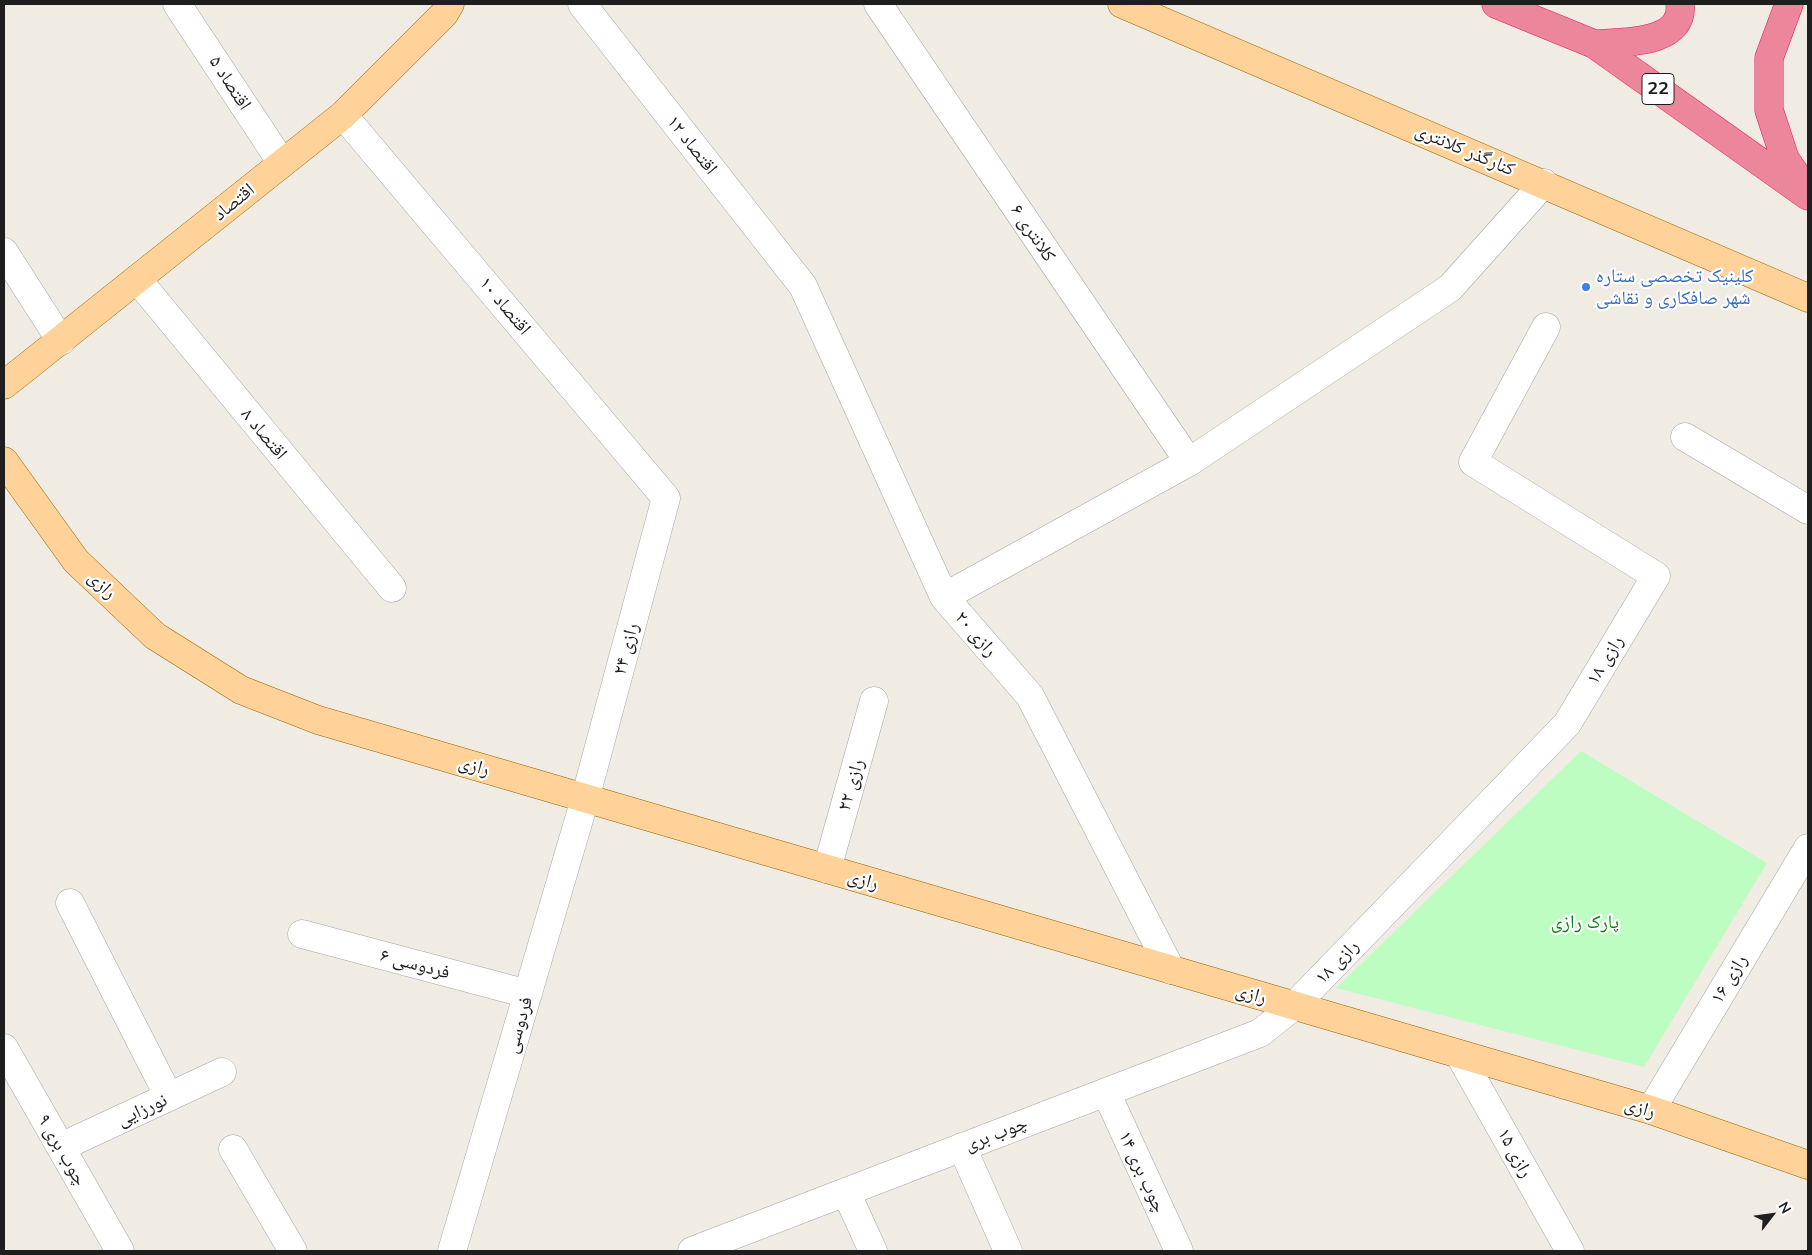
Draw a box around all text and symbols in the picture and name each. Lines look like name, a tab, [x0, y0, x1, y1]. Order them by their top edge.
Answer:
street label: ۵ اقتصاد	[204, 52, 256, 114]
road number: 22	[1642, 74, 1674, 105]
street label: ۱۲ اقتصاد	[662, 111, 722, 179]
street label: کنارگذر کلانتری	[1412, 119, 1518, 181]
street label: اقتصاد	[209, 178, 259, 226]
street label: کلانتری ۶	[1006, 200, 1060, 266]
place label: کلینیک تخصصی ستاره شهر صافکاری و نقاشی	[1596, 265, 1753, 309]
street label: ۱۰ اقتصاد	[474, 272, 536, 340]
marker: کلینیک تخصصی ستاره شهر صافکاری و نقاشی	[1580, 281, 1592, 293]
street label: ۸ اقتصاد	[236, 404, 292, 464]
street label: رازی	[83, 566, 121, 604]
street label: رازی ۲۰	[950, 607, 1002, 661]
street label: رازی ۲۴	[608, 620, 644, 678]
street label: رازی ۱۸	[1582, 631, 1628, 689]
street label: رازی	[456, 751, 492, 781]
street label: رازی ۲۲	[833, 756, 869, 814]
street label: رازی	[845, 865, 881, 895]
park label: پارک رازی	[1551, 911, 1619, 933]
street label: رازی ۱۸	[1310, 935, 1364, 989]
street label: فردوسی ۶	[378, 944, 452, 984]
street label: رازی ۱۶	[1706, 950, 1752, 1008]
street label: رازی	[1233, 979, 1269, 1009]
street label: فردوسی	[500, 994, 538, 1056]
street label: نورزایی	[113, 1088, 171, 1132]
street label: رازی	[1622, 1093, 1658, 1123]
street label: ۹ چوب بری	[32, 1110, 92, 1190]
street label: چوب بری	[961, 1112, 1031, 1156]
street label: ۱۵ رازی	[1492, 1124, 1538, 1182]
street label: ۱۴ چوب بری	[1113, 1128, 1171, 1216]
north arrow	[1747, 1190, 1797, 1240]
text: N	[1775, 1198, 1795, 1217]

